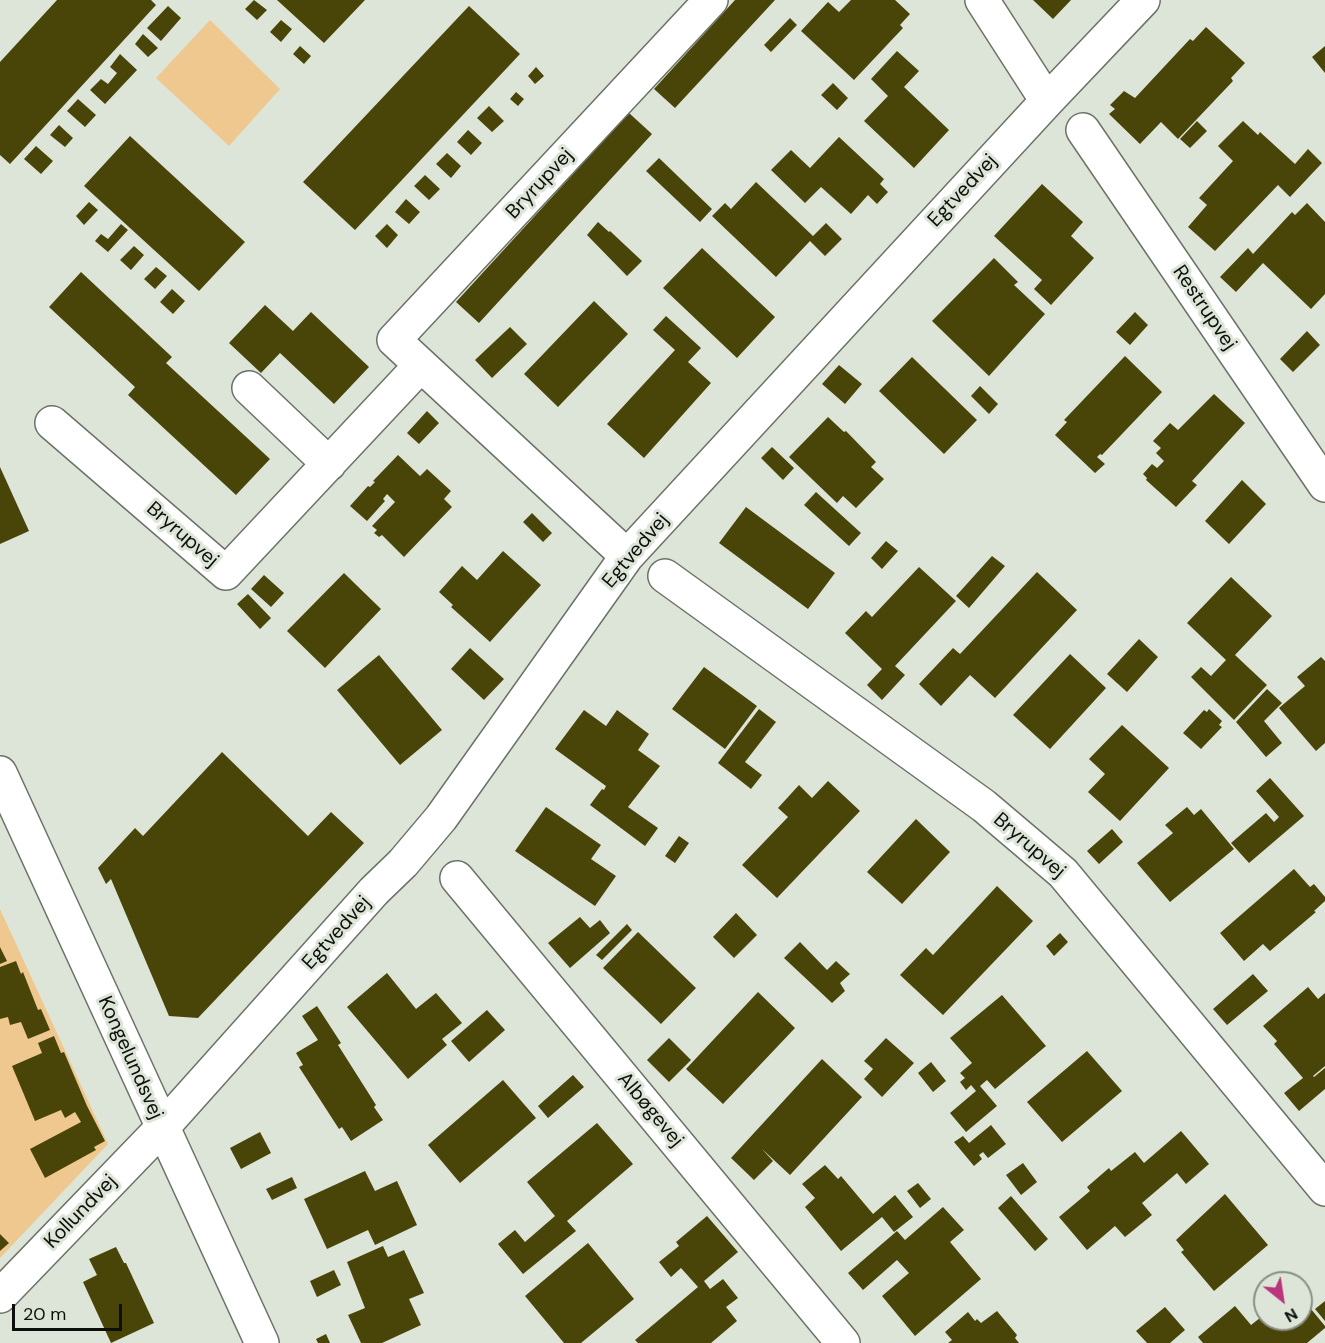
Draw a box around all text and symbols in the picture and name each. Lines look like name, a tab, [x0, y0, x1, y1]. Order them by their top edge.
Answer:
street label: Bryrupvej	[501, 144, 579, 224]
street label: Egtvedvej	[923, 150, 1003, 232]
street label: Restrupvej	[1167, 261, 1241, 355]
street label: Bryrupvej	[141, 497, 223, 573]
street label: Egtvedvej	[598, 509, 674, 593]
street label: Bryrupvej	[988, 808, 1070, 884]
street label: Egtvedvej	[298, 891, 376, 975]
street label: Kongelundsvej	[92, 993, 168, 1123]
street label: Albøgevej	[612, 1068, 688, 1152]
street label: Kollundvej	[40, 1170, 122, 1254]
north arrow	[1253, 1271, 1313, 1331]
scale bar	[15, 1292, 124, 1330]
text: 20 m	[23, 1302, 66, 1326]
text: N	[1281, 1303, 1302, 1327]

